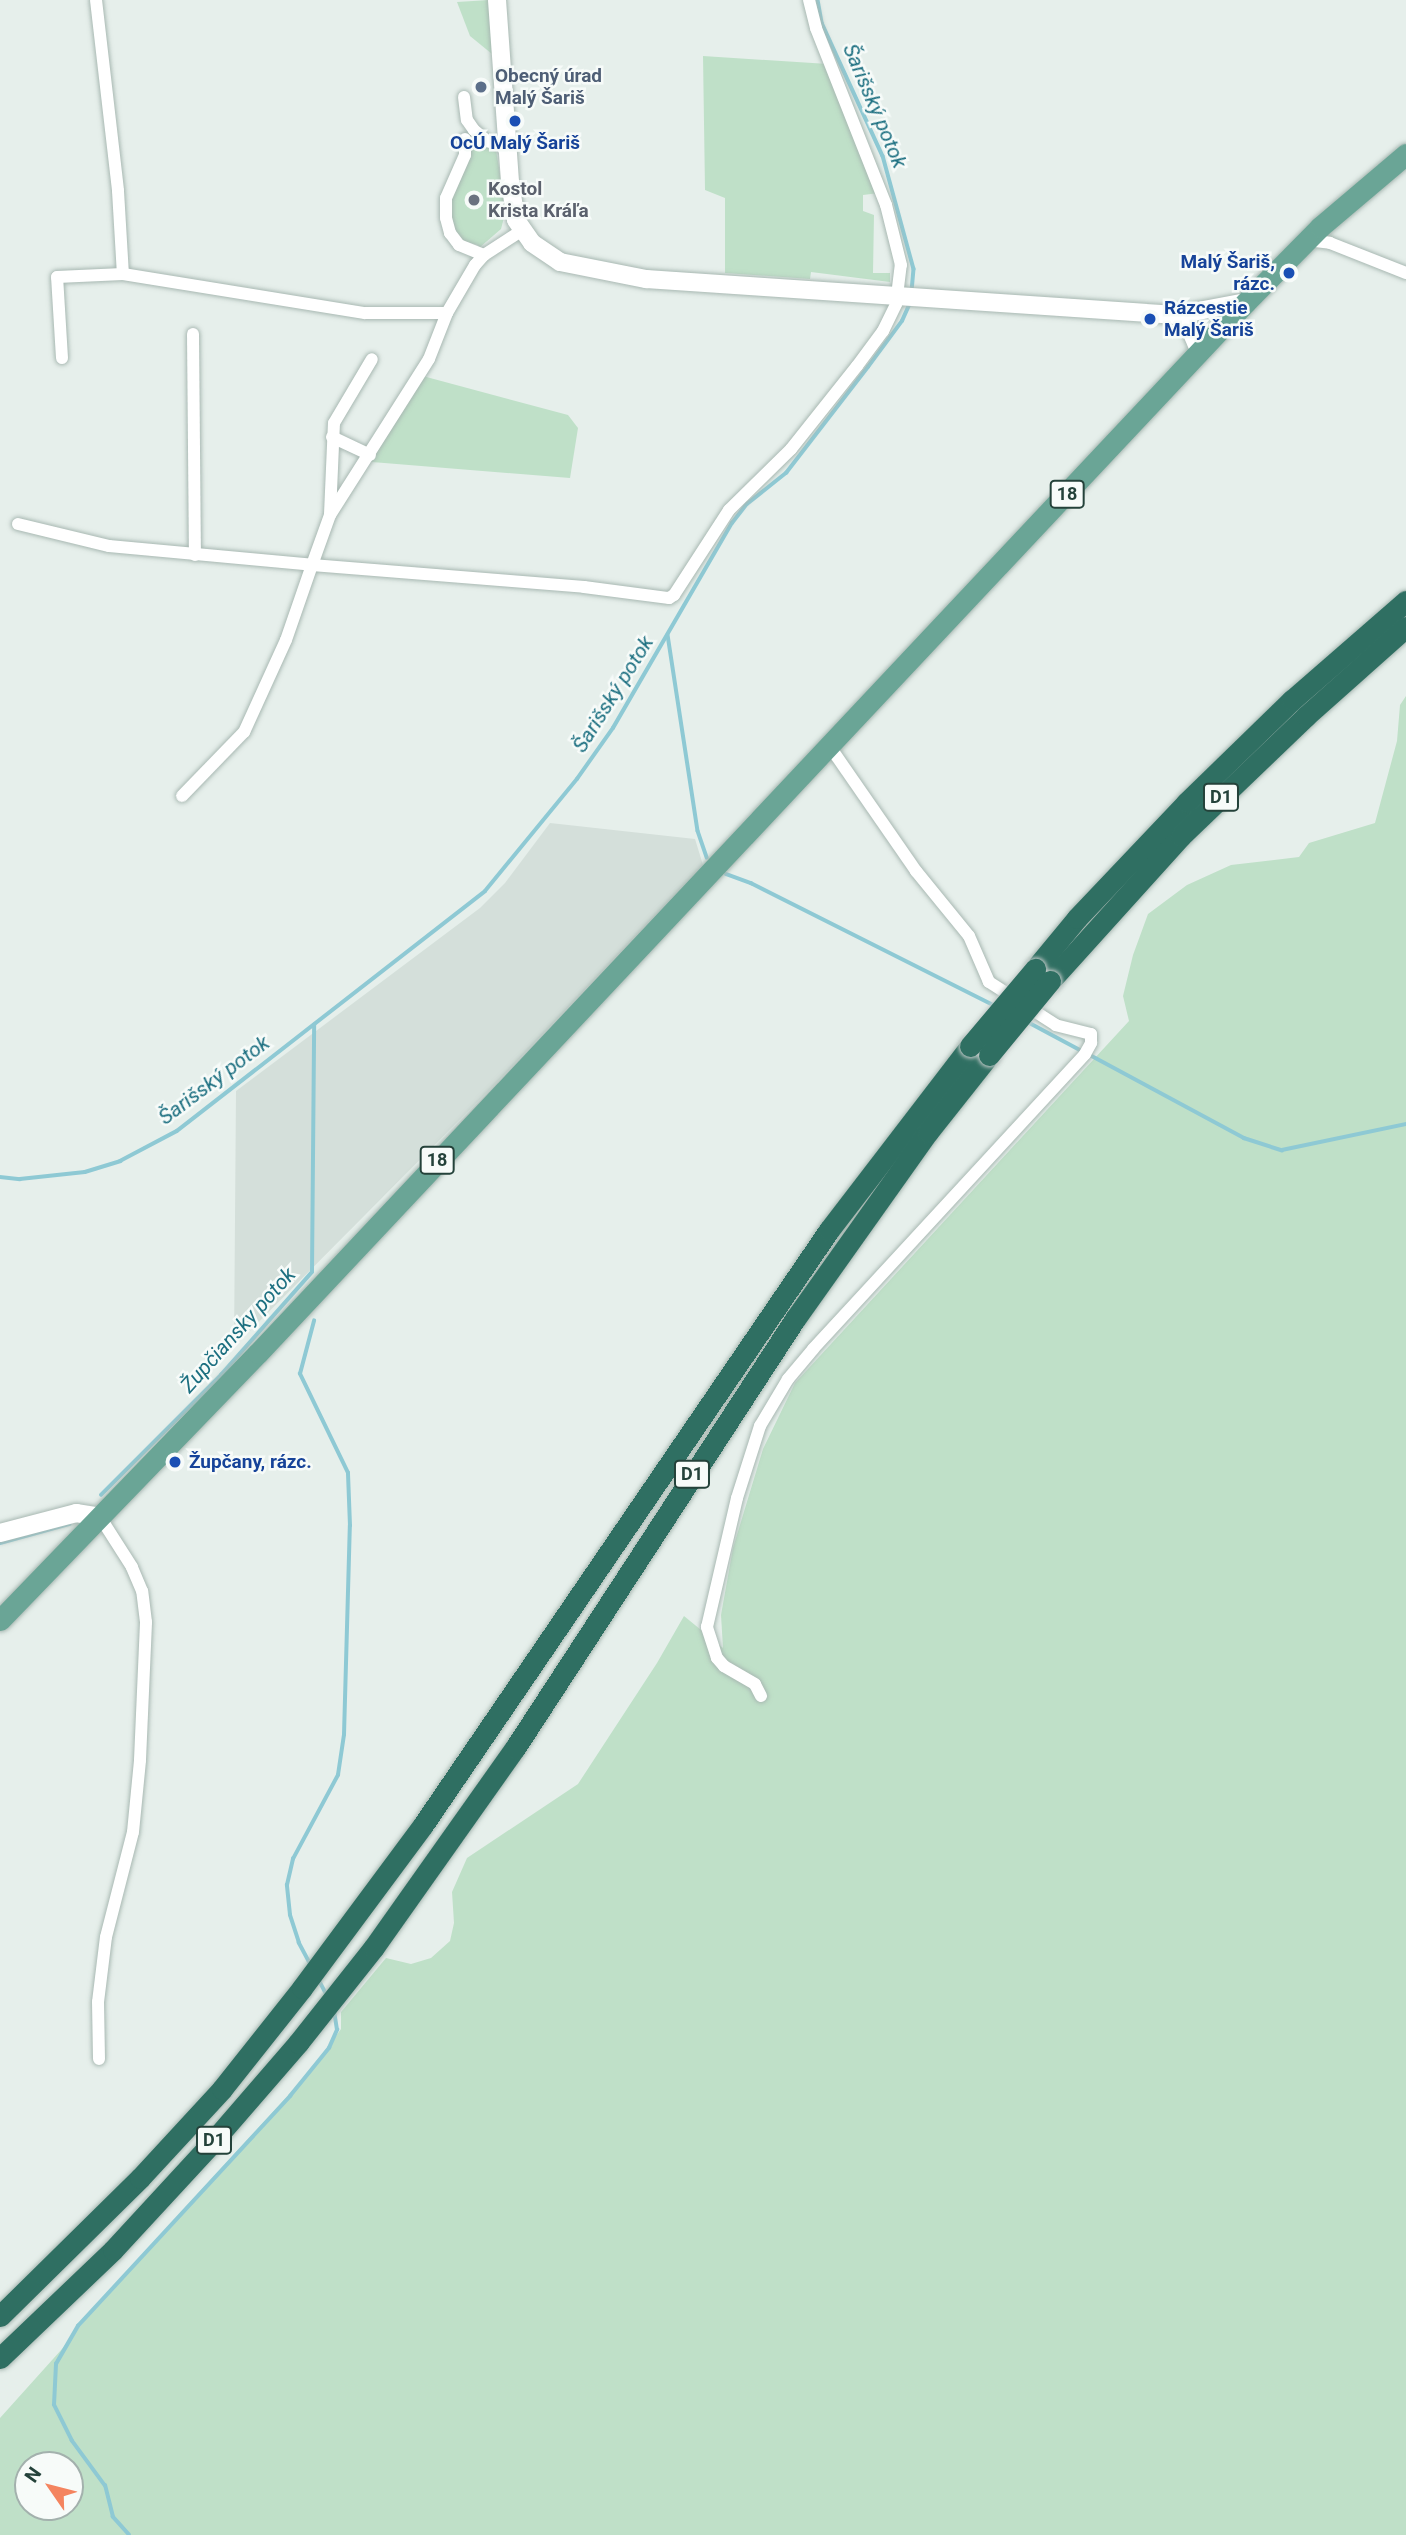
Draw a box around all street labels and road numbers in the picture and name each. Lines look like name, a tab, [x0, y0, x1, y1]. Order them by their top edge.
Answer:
road number: 18	[1050, 480, 1084, 508]
road number: D1	[1202, 782, 1240, 812]
road number: 18	[420, 1146, 454, 1175]
road number: D1	[673, 1460, 711, 1489]
road number: D1	[195, 2126, 233, 2154]

